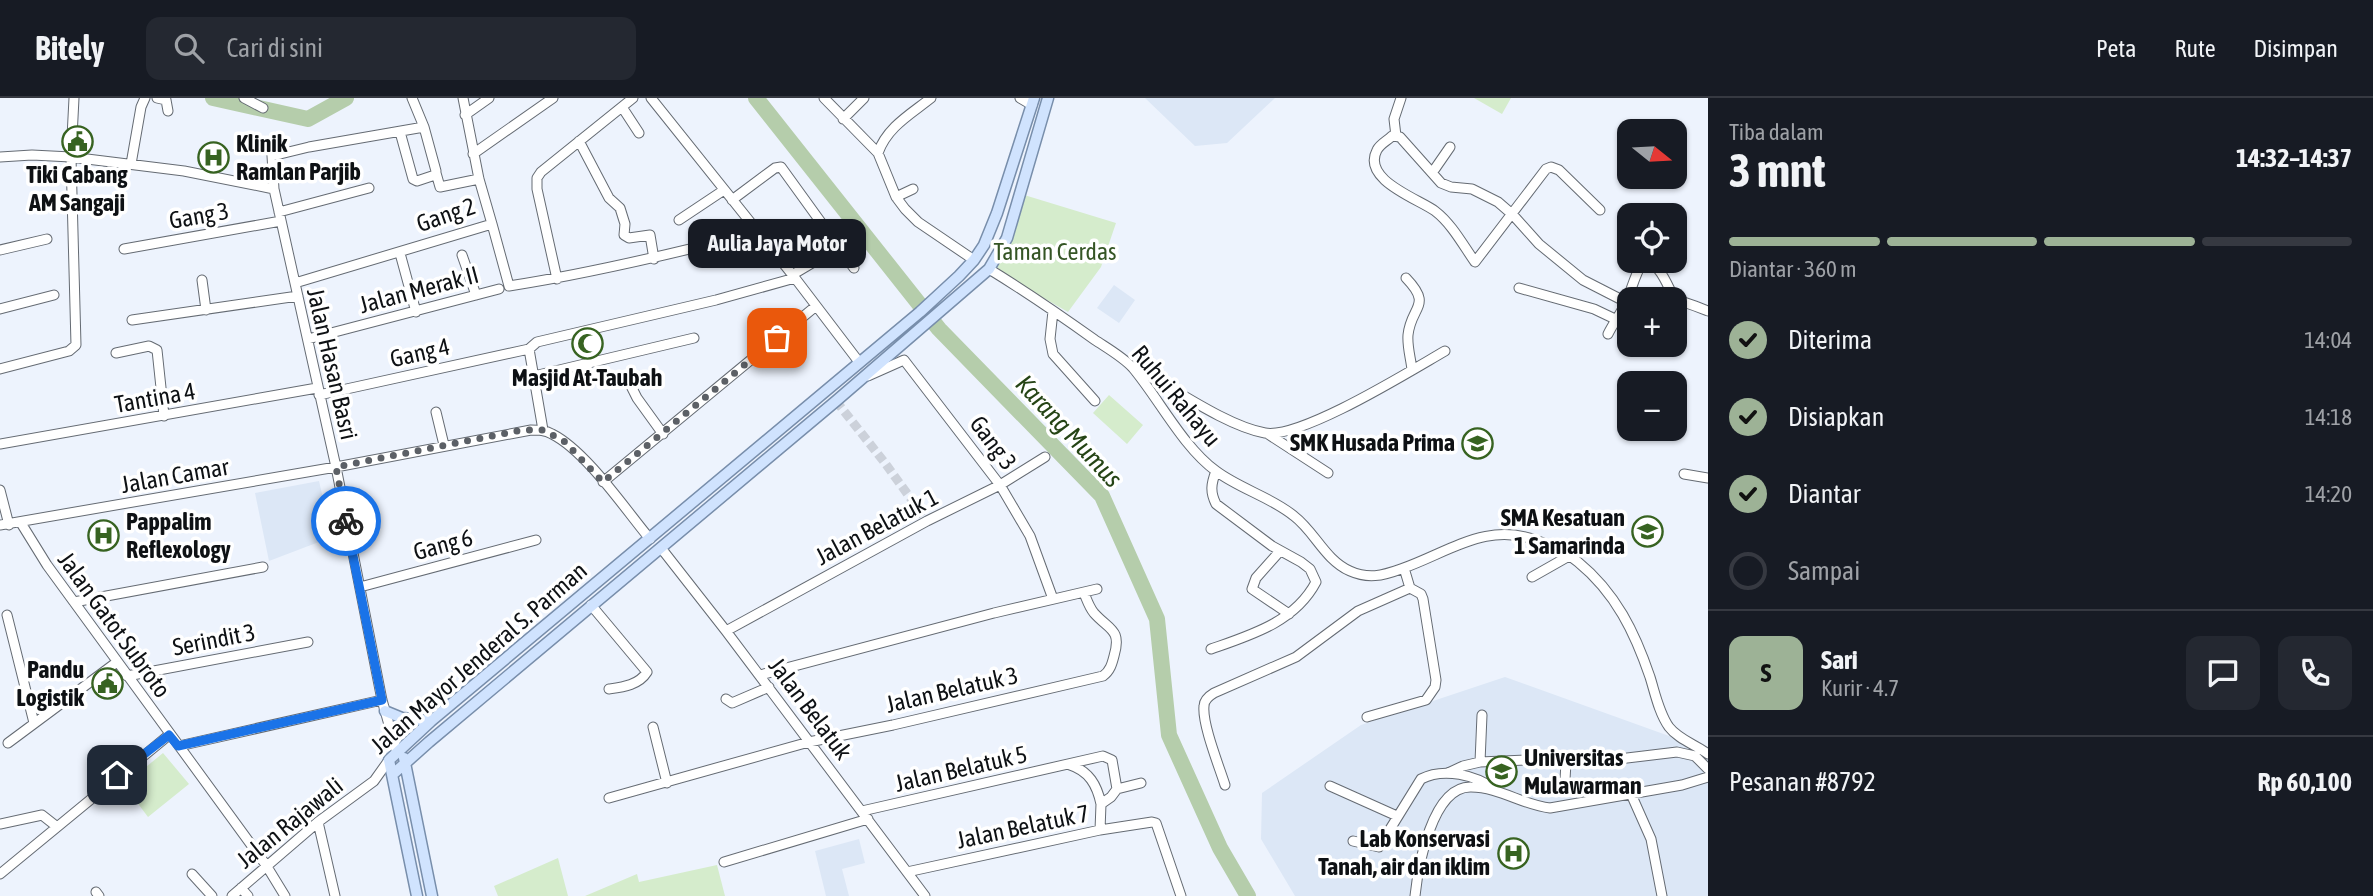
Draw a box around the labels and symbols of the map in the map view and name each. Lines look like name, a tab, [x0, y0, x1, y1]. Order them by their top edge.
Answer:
north arrow	[1617, 119, 1687, 189]
public building icon: Tiki Cabang AM Sangaji	[60, 124, 94, 158]
place label: Klinik Ramlan Parjib	[236, 130, 361, 185]
hospital icon: Klinik Ramlan Parjib	[196, 141, 230, 175]
place label: Tiki Cabang AM Sangaji	[26, 161, 128, 216]
street label: Gang 2	[413, 192, 479, 237]
street label: Gang 3	[167, 197, 231, 234]
callout: Aulia Jaya Motor	[688, 219, 866, 268]
park label: Taman Cerdas	[993, 238, 1117, 265]
street label: Jalan Merak II	[356, 261, 481, 318]
street label: Jalan Hasan Basri	[302, 286, 363, 442]
pin	[747, 308, 807, 368]
mosque icon: Masjid At-Taubah	[570, 327, 604, 361]
street label: Gang 4	[387, 333, 452, 372]
street label: Ruhui Rahayu	[1126, 340, 1226, 451]
place label: Masjid At-Taubah	[512, 364, 662, 391]
water label: Karang Mumus	[1010, 369, 1128, 493]
street label: Tantina 4	[112, 377, 197, 418]
street label: Gang 3	[964, 410, 1022, 475]
school or university icon: SMK Husada Prima	[1461, 426, 1495, 460]
place label: SMK Husada Prima	[1290, 429, 1455, 456]
street label: Jalan Camar	[119, 453, 232, 498]
street label: Jalan Belatuk 1	[811, 483, 943, 570]
courier	[311, 486, 381, 556]
place label: SMA Kesatuan 1 Samarinda	[1501, 504, 1625, 559]
place label: Pappalim Reflexology	[126, 508, 231, 563]
school or university icon: SMA Kesatuan 1 Samarinda	[1631, 515, 1665, 549]
hospital icon: Pappalim Reflexology	[86, 519, 120, 553]
street label: Gang 6	[410, 524, 476, 565]
street label: Jalan Gatot Subroto	[53, 547, 176, 702]
street label: Jalan Mayor Jenderal S. Parman	[365, 557, 592, 759]
street label: Serindit 3	[170, 618, 258, 661]
street label: Jalan Belatuk	[763, 653, 858, 765]
place label: Pandu Logistik	[16, 656, 84, 711]
street label: Jalan Belatuk 3	[883, 661, 1021, 718]
public building icon: Pandu Logistik	[90, 667, 124, 701]
street label: Jalan Belatuk 5	[892, 740, 1030, 797]
place label: Universitas Mulawarman	[1524, 744, 1642, 799]
pin	[87, 745, 147, 805]
school or university icon: Universitas Mulawarman	[1484, 755, 1518, 789]
street label: Jalan Rajawali	[231, 772, 348, 873]
street label: Jalan Belatuk 7	[954, 799, 1092, 854]
place label: Lab Konservasi Tanah, air dan iklim	[1318, 825, 1490, 880]
hospital icon: Lab Konservasi Tanah, air dan iklim	[1496, 836, 1530, 870]

